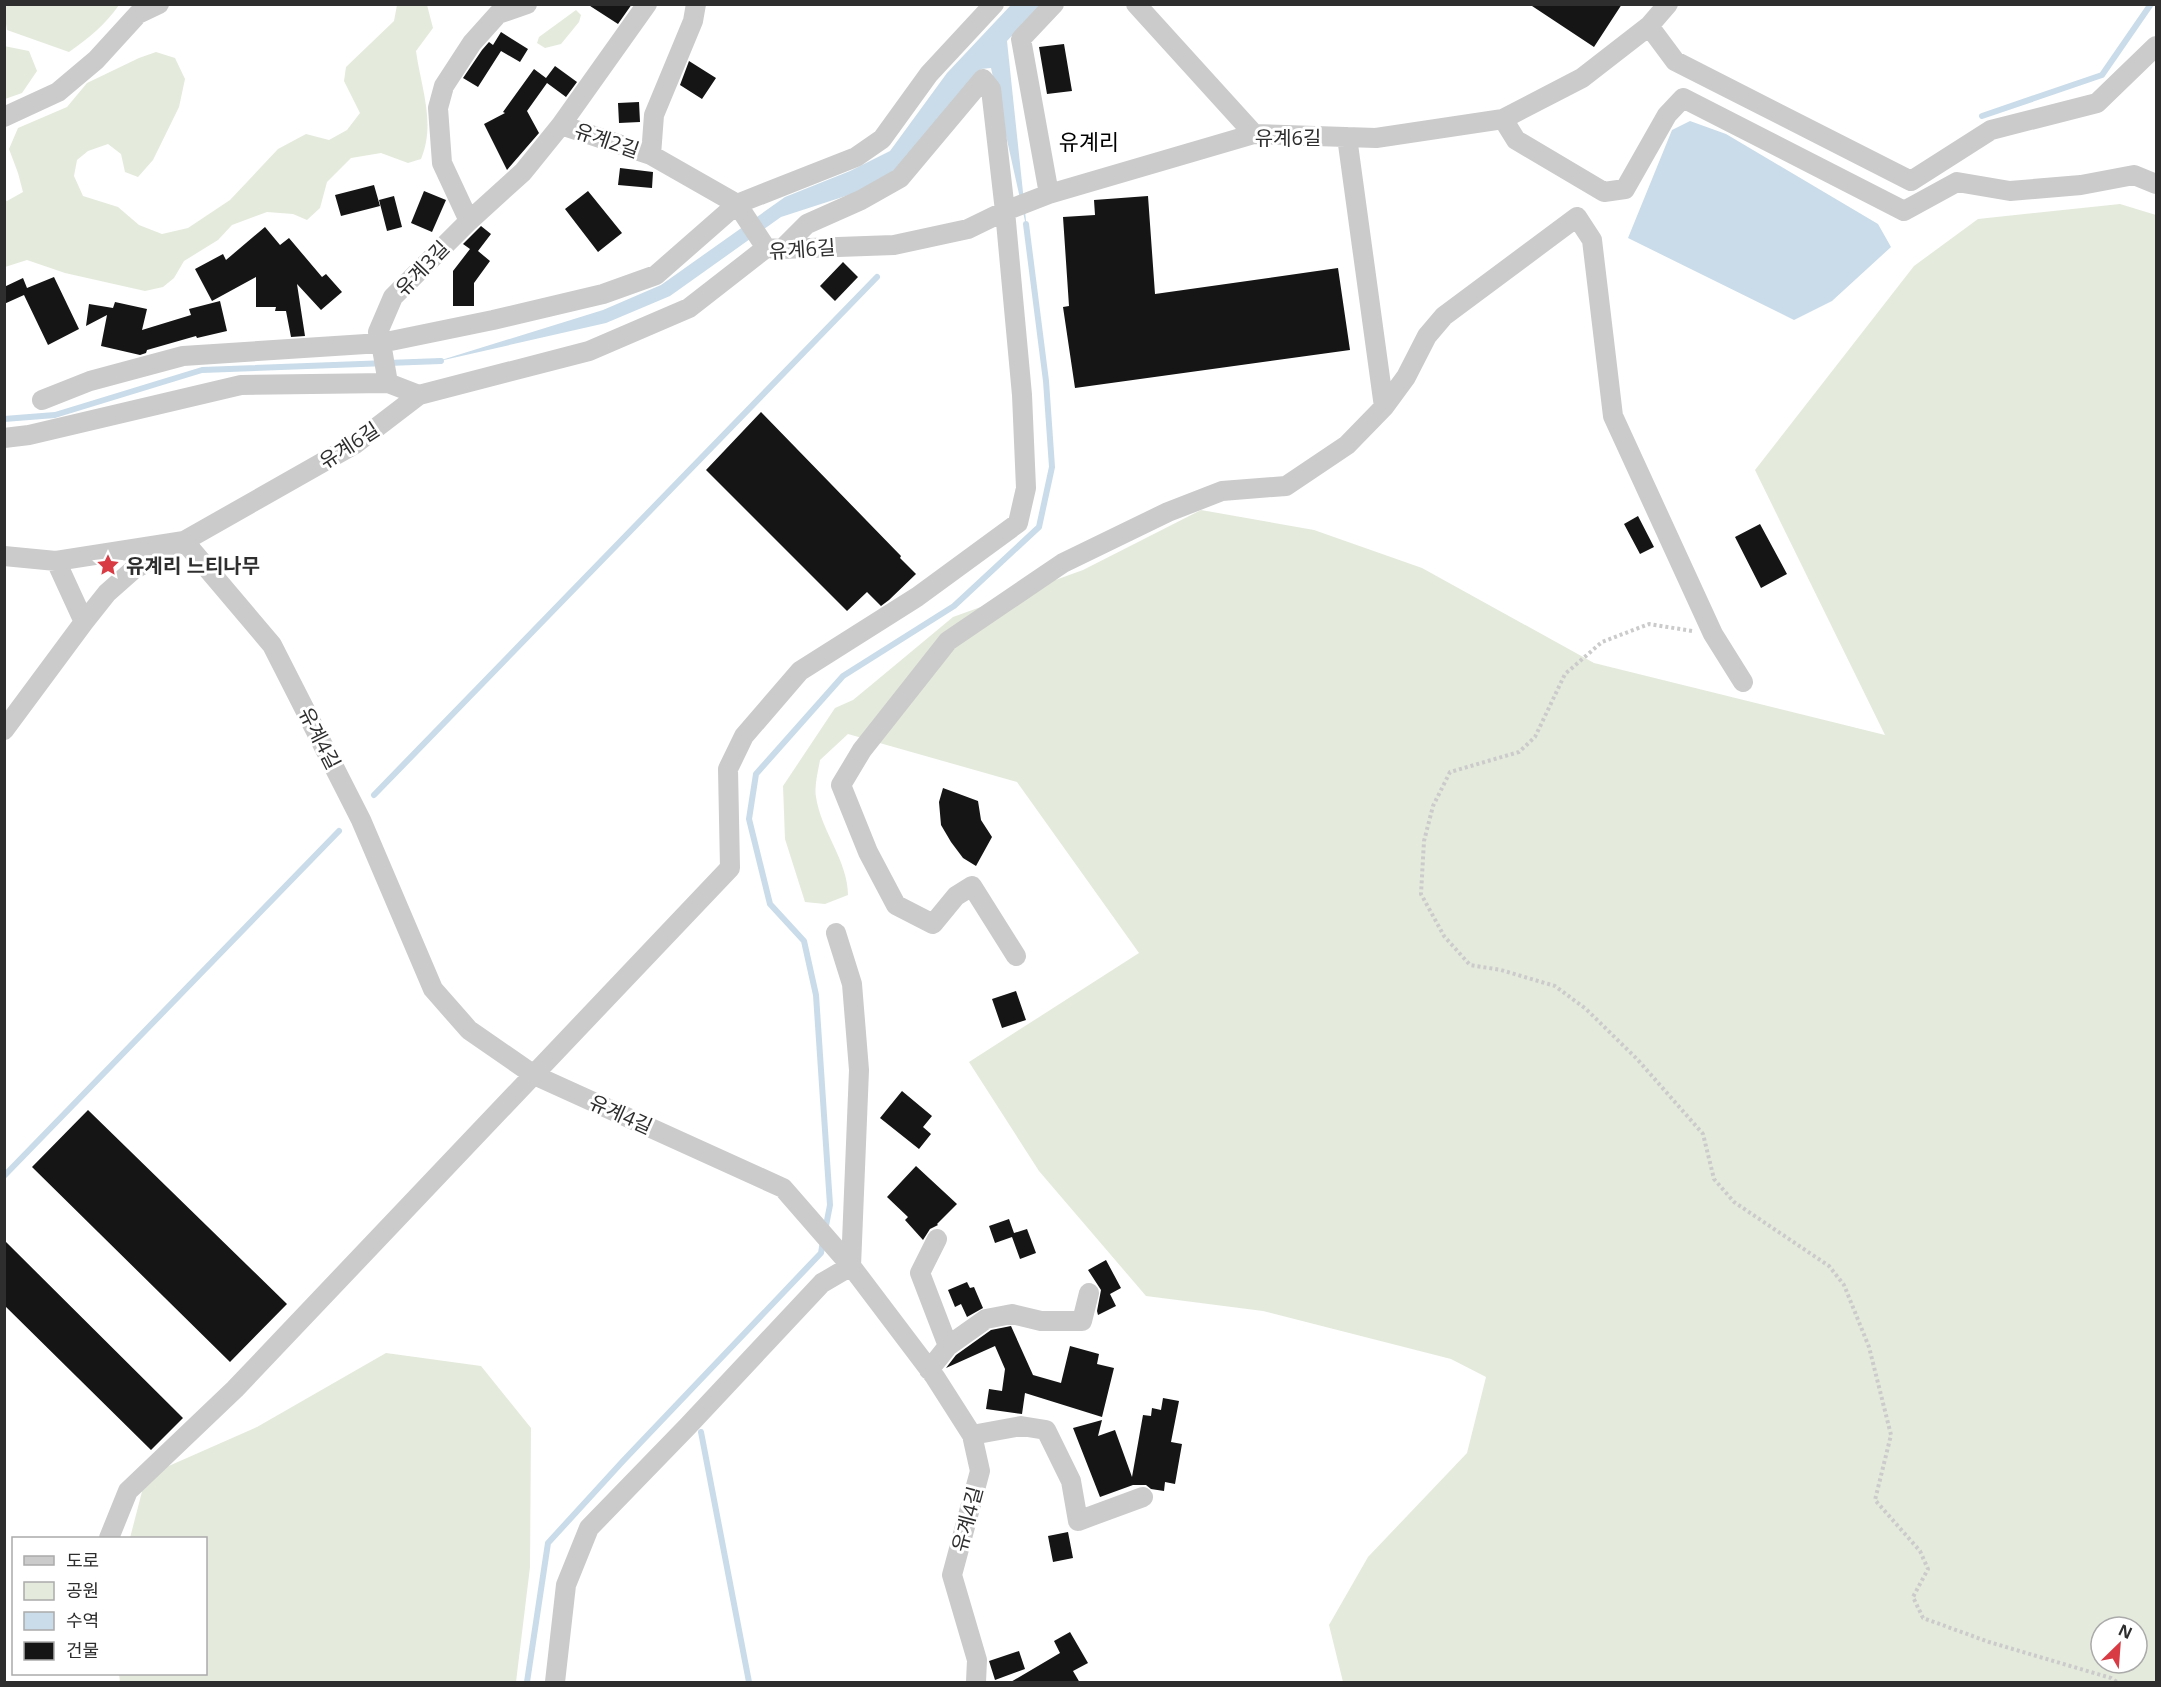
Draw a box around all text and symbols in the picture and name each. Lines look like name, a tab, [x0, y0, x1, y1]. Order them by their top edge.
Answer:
street label: 유계2길	[571, 116, 643, 164]
street label: 유계6길	[1255, 124, 1321, 151]
district label: 유계리	[1059, 126, 1119, 156]
street label: 유계6길	[768, 233, 836, 265]
street label: 유계3길	[389, 235, 455, 301]
street label: 유계6길	[314, 416, 384, 474]
place icon: 유계리 느티나무	[95, 552, 121, 578]
place label: 유계리 느티나무	[126, 552, 260, 579]
street label: 유계4길	[293, 702, 347, 774]
street label: 유계4길	[585, 1088, 657, 1140]
street label: 유계4길	[945, 1483, 989, 1555]
legend	[12, 1537, 207, 1675]
text: 도로	[66, 1548, 99, 1572]
text: 공원	[66, 1578, 99, 1602]
text: 수역	[66, 1608, 99, 1632]
north arrow	[2089, 1615, 2149, 1675]
text: N	[2115, 1619, 2136, 1644]
text: 건물	[66, 1638, 99, 1662]

